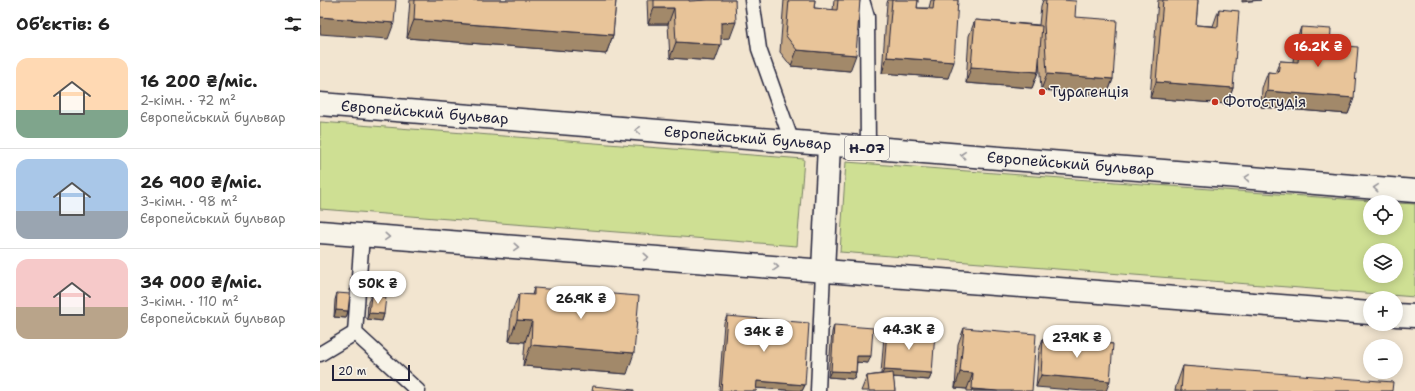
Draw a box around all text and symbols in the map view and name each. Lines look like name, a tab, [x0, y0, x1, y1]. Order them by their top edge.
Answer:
text: Об’єктів: 6	[16, 13, 110, 35]
icon: filters	[282, 13, 304, 35]
pin: 16.2K ₴	[1281, 34, 1355, 68]
text: 16.2K ₴	[1293, 38, 1343, 55]
text: 16 200 ₴/міс.	[140, 70, 257, 92]
icon: home	[48, 74, 96, 122]
place label: Турагенція	[1050, 82, 1129, 102]
marker: Турагенція	[1037, 87, 1047, 97]
text: 2-кімн. · 72 m²	[140, 92, 236, 109]
place label: Фотостудія	[1223, 92, 1306, 112]
street label: Європейський бульвар	[340, 96, 509, 129]
marker: Фотостудія	[1210, 97, 1220, 107]
text: Європейський бульвар	[140, 109, 286, 126]
street label: Європейський бульвар	[663, 121, 832, 155]
one-way arrow	[635, 125, 641, 134]
road number: Н-07	[845, 136, 889, 160]
street label: Європейський бульвар	[986, 147, 1155, 180]
one-way arrow	[960, 151, 966, 160]
text: 26 900 ₴/міс.	[140, 171, 262, 193]
one-way arrow	[1244, 173, 1250, 182]
icon: home	[48, 175, 96, 223]
one-way arrow	[1373, 184, 1379, 193]
text: 3-кімн. · 98 m²	[140, 193, 238, 210]
map controls	[1363, 195, 1403, 379]
button: locate	[1363, 195, 1403, 235]
text: Європейський бульвар	[140, 210, 286, 227]
one-way arrow	[384, 233, 390, 242]
one-way arrow	[513, 243, 519, 252]
button: layers	[1363, 243, 1403, 283]
one-way arrow	[643, 253, 649, 262]
one-way arrow	[773, 263, 779, 272]
text: 34 000 ₴/міс.	[140, 271, 262, 293]
pin: 50K ₴	[350, 271, 406, 305]
icon: home	[48, 275, 96, 323]
text: 50K ₴	[358, 275, 398, 292]
pin: 26.9K ₴	[544, 286, 618, 320]
text: 26.9K ₴	[555, 290, 607, 307]
button: +	[1363, 291, 1403, 331]
text: 3-кімн. · 110 m²	[140, 293, 239, 310]
text: Європейський бульвар	[140, 310, 286, 327]
pin: 44.3K ₴	[872, 317, 946, 351]
pin: 34K ₴	[736, 319, 792, 353]
text: 44.3K ₴	[883, 321, 935, 338]
text: 34K ₴	[744, 323, 784, 340]
pin: 27.9K ₴	[1040, 325, 1114, 359]
text: 27.9K ₴	[1052, 329, 1102, 346]
button: −	[1363, 339, 1403, 379]
scale bar	[332, 363, 410, 382]
text: 20 m	[338, 364, 366, 379]

